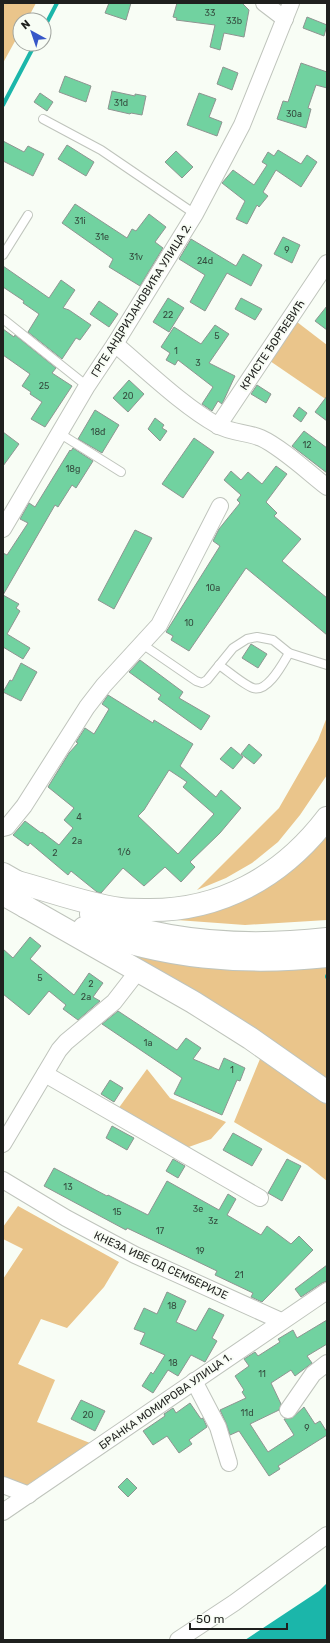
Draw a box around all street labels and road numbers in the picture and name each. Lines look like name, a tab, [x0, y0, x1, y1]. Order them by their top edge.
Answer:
street label: ГРГЕ АНДРИЈАНОВИЋА УЛИЦА 2.	[89, 221, 194, 380]
street label: КРИСТЕ ЂОРЂЕВИЋ	[237, 298, 307, 393]
street label: КНЕЗА ИВЕ ОД СЕМБЕРИЈЕ	[92, 1229, 230, 1302]
street label: БРАНКА МОМИРОВА УЛИЦА 1.	[96, 1350, 234, 1452]

